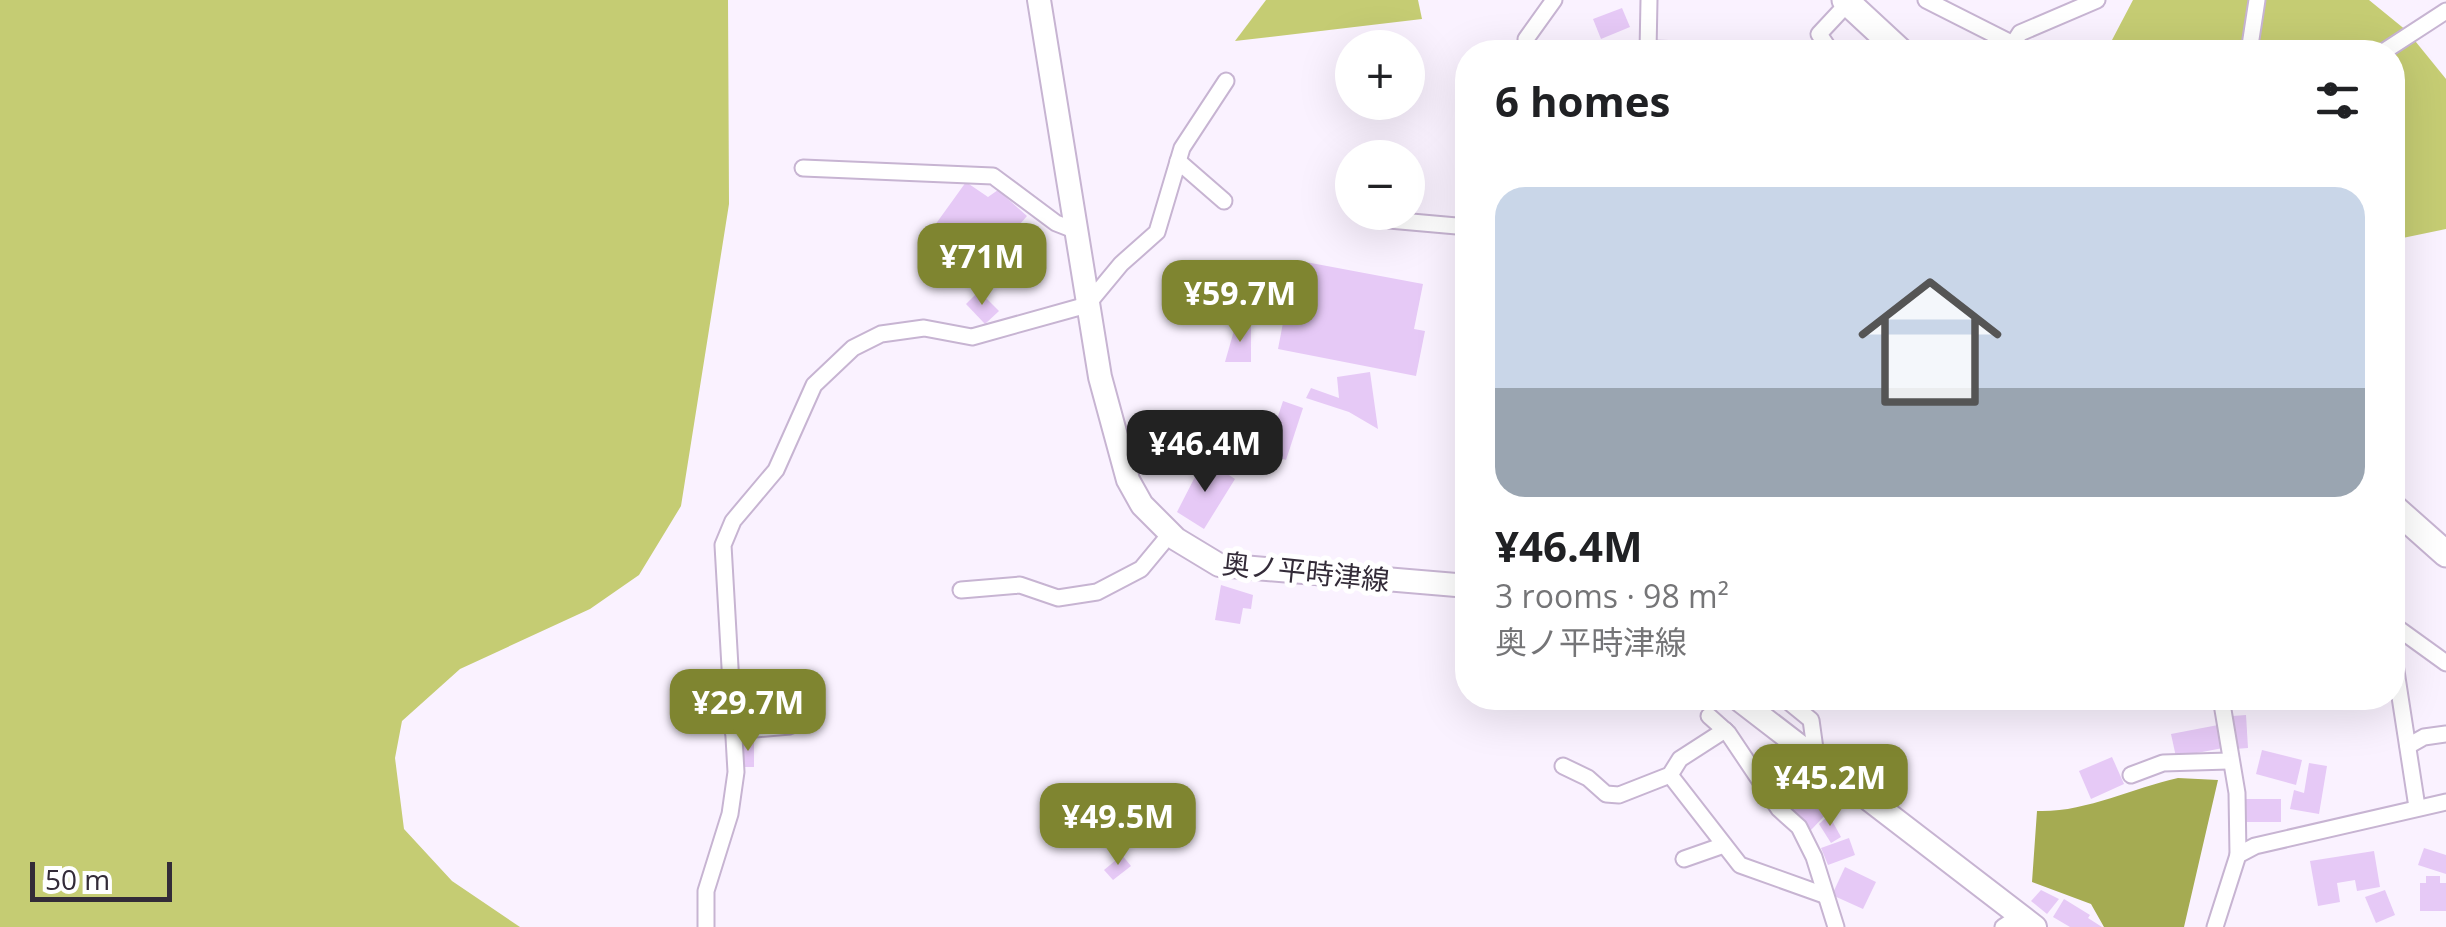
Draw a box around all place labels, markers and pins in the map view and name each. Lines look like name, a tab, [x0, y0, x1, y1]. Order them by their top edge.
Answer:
pin: ¥71M	[923, 223, 1041, 308]
pin: ¥59.7M	[1159, 260, 1321, 345]
pin: ¥46.4M	[1124, 410, 1286, 495]
pin: ¥29.7M	[667, 669, 829, 754]
pin: ¥45.2M	[1749, 744, 1911, 829]
pin: ¥49.5M	[1037, 783, 1199, 868]

